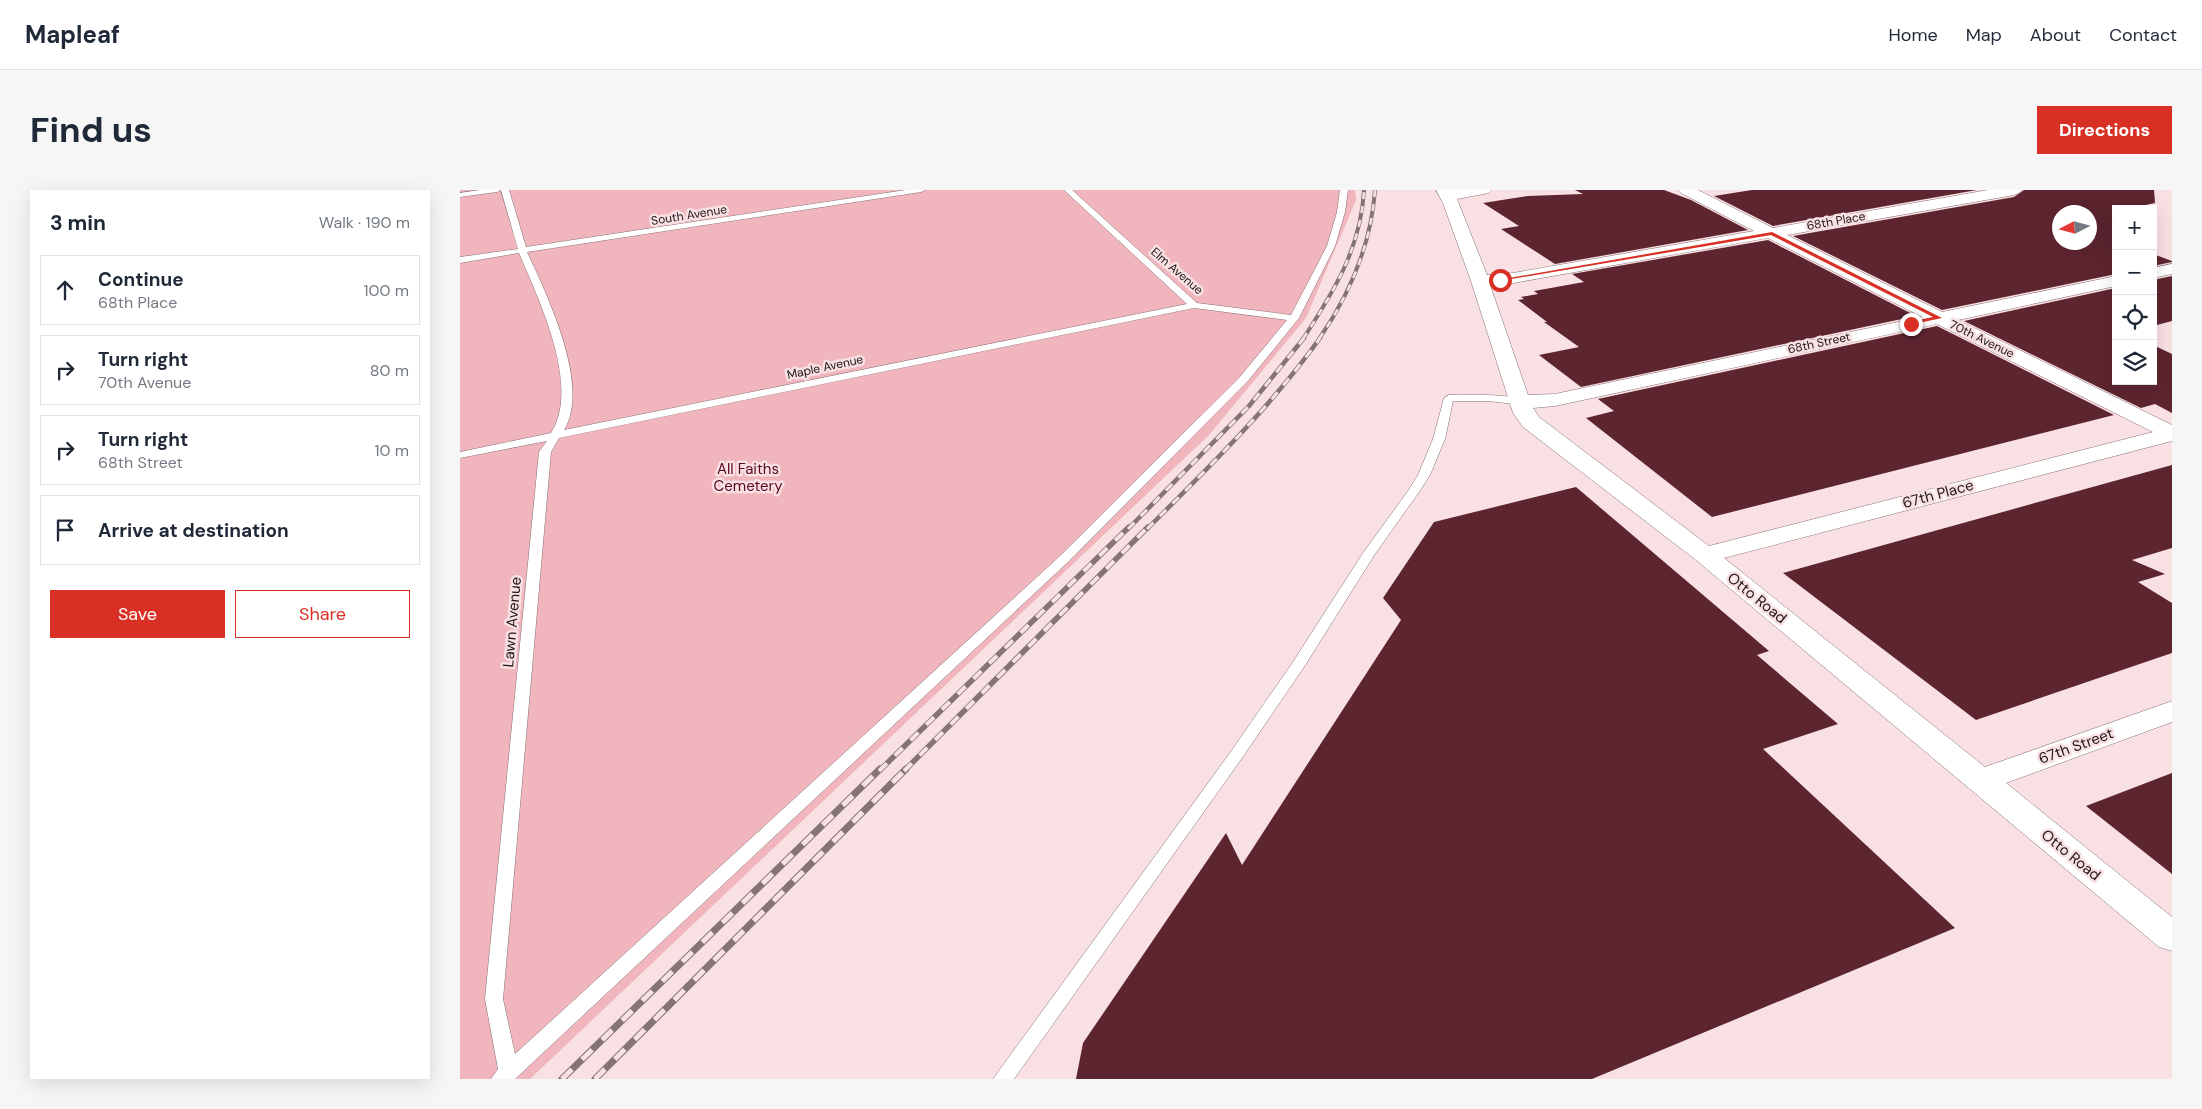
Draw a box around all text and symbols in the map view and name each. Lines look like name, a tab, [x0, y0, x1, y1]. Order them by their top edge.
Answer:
text: Mapleaf	[25, 19, 120, 50]
text: Home	[1888, 23, 1938, 47]
text: Map	[1966, 23, 2002, 47]
text: About	[2030, 23, 2081, 47]
text: Contact	[2109, 23, 2177, 47]
button: Directions	[2037, 106, 2172, 154]
text: Find us	[30, 107, 152, 153]
street label: South Avenue	[650, 201, 728, 229]
north arrow	[2052, 205, 2097, 250]
map controls	[2112, 205, 2157, 385]
button: +	[2112, 205, 2157, 250]
street label: 68th Place	[1805, 208, 1867, 234]
text: 3 min	[50, 209, 106, 237]
text: Walk · 190 m	[319, 212, 410, 233]
street label: Elm Avenue	[1148, 244, 1207, 298]
button: −	[2112, 250, 2157, 295]
text: Continue	[98, 267, 184, 292]
route start	[1489, 269, 1512, 292]
icon: ahead	[51, 276, 79, 304]
text: 100 m	[364, 280, 409, 301]
text: 68th Place	[98, 292, 177, 313]
button: locate	[2112, 295, 2157, 340]
route end	[1900, 313, 1923, 336]
street label: 70th Avenue	[1947, 316, 2017, 362]
street label: 68th Street	[1786, 328, 1852, 357]
button: layers	[2112, 340, 2157, 385]
text: Turn right	[98, 347, 188, 372]
street label: Maple Avenue	[785, 351, 865, 383]
icon: right	[51, 356, 79, 384]
text: 80 m	[370, 360, 409, 381]
text: 70th Avenue	[98, 372, 191, 393]
text: Turn right	[98, 427, 188, 452]
icon: right	[51, 436, 79, 464]
text: 10 m	[375, 440, 409, 461]
text: 68th Street	[98, 452, 183, 473]
park label: All Faiths Cemetery	[714, 459, 783, 496]
street label: 67th Place	[1900, 475, 1976, 513]
icon: arrive	[51, 516, 79, 544]
text: Arrive at destination	[98, 518, 289, 543]
street label: Otto Road	[1723, 568, 1791, 628]
street label: Lawn Avenue	[498, 576, 526, 668]
button: Save	[50, 590, 225, 638]
button: Share	[235, 590, 410, 638]
street label: 67th Street	[2036, 723, 2116, 769]
street label: Otto Road	[2037, 825, 2105, 885]

